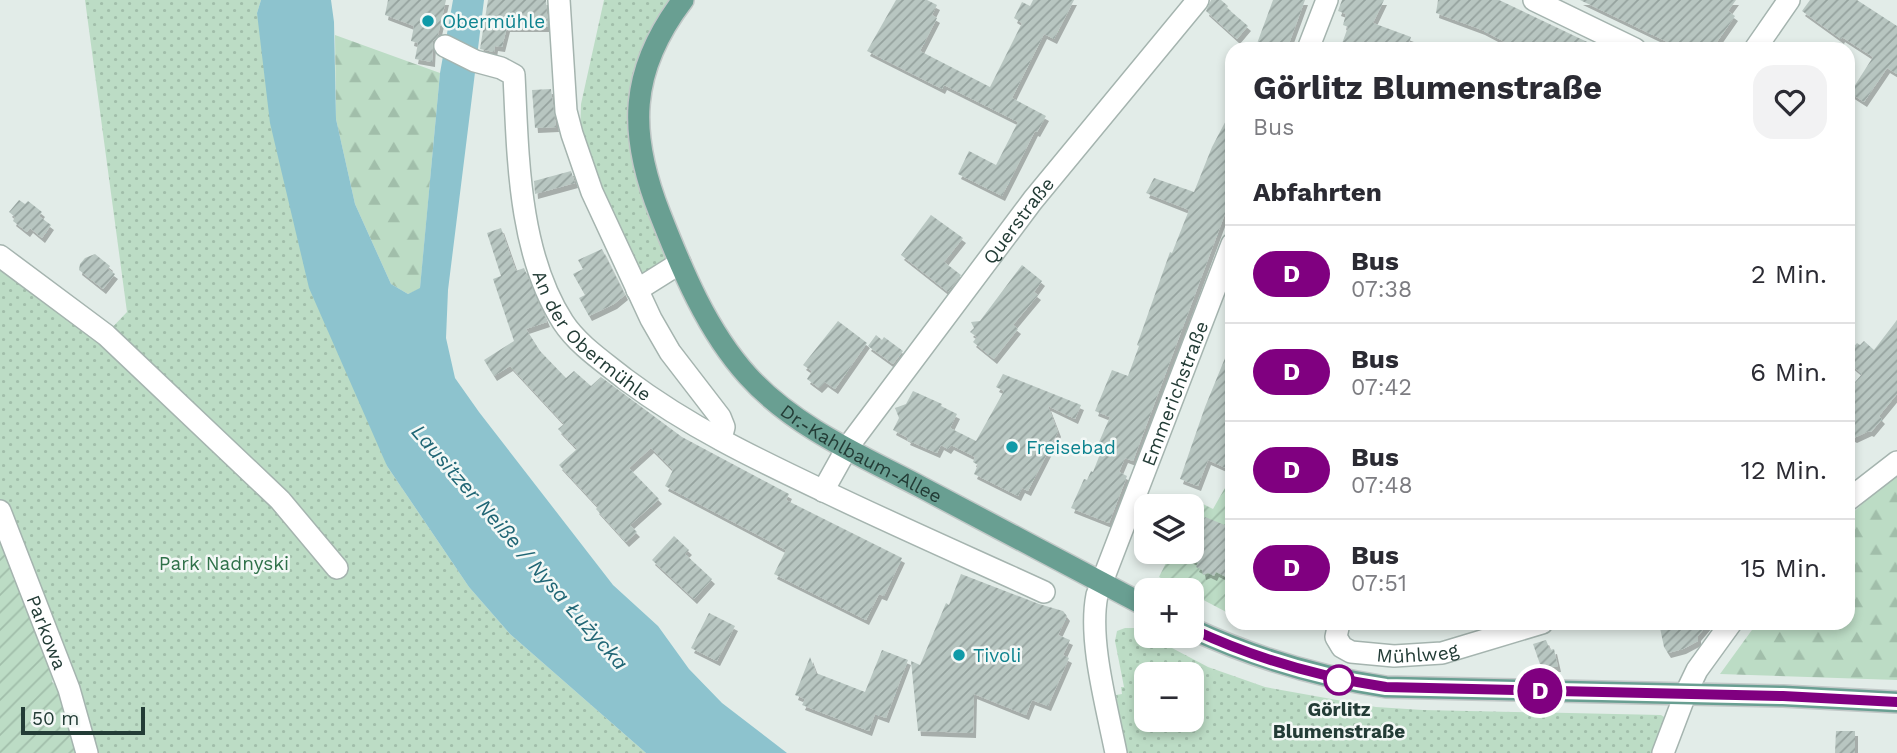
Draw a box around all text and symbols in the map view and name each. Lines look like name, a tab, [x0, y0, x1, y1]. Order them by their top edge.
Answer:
place label: Obermühle	[442, 10, 545, 33]
marker: Obermühle	[420, 13, 436, 29]
button: heart	[1753, 65, 1827, 139]
text: Görlitz Blumenstraße	[1253, 68, 1602, 107]
text: Bus	[1253, 114, 1294, 141]
street label: Querstraße	[978, 172, 1059, 268]
text: Abfahrten	[1253, 177, 1382, 207]
text: Bus	[1351, 246, 1399, 276]
text: 2 Min.	[1751, 259, 1827, 289]
text: D	[1283, 260, 1300, 288]
street label: An der Obermühle	[528, 267, 656, 406]
text: 07:38	[1351, 276, 1412, 303]
street label: Emmerichstraße	[1136, 318, 1213, 469]
text: Bus	[1351, 344, 1399, 374]
text: 6 Min.	[1750, 357, 1827, 387]
text: D	[1283, 358, 1300, 386]
text: 07:42	[1351, 374, 1412, 401]
street label: Dr.-Kahlbaum-Allee	[776, 399, 946, 508]
water label: Lausitzer Neiße / Nysa Łużycka	[407, 419, 634, 675]
place label: Freisebad	[1026, 436, 1116, 459]
marker: Freisebad	[1004, 439, 1020, 455]
text: Bus	[1351, 442, 1399, 472]
text: 12 Min.	[1741, 455, 1827, 485]
text: D	[1283, 456, 1300, 484]
text: 07:48	[1351, 472, 1413, 499]
map controls	[1134, 494, 1204, 732]
button: layers	[1134, 494, 1204, 564]
text: Bus	[1351, 540, 1399, 570]
park label: Park Nadnyski	[159, 552, 289, 575]
text: 15 Min.	[1741, 553, 1827, 583]
text: D	[1283, 554, 1300, 582]
text: 07:51	[1351, 570, 1407, 597]
button: +	[1134, 578, 1204, 648]
street label: Parkowa	[22, 592, 72, 673]
street label: Mühlweg	[1376, 637, 1462, 668]
place label: Tivoli	[973, 644, 1021, 667]
marker: Tivoli	[951, 647, 967, 663]
button: −	[1134, 662, 1204, 732]
marker: Görlitz Blumenstraße	[1324, 665, 1354, 695]
line badge: D	[1517, 668, 1563, 714]
text: D	[1531, 677, 1549, 705]
place label: Görlitz Blumenstraße	[1273, 698, 1405, 743]
scale bar	[21, 704, 145, 736]
text: 50 m	[32, 707, 79, 730]

